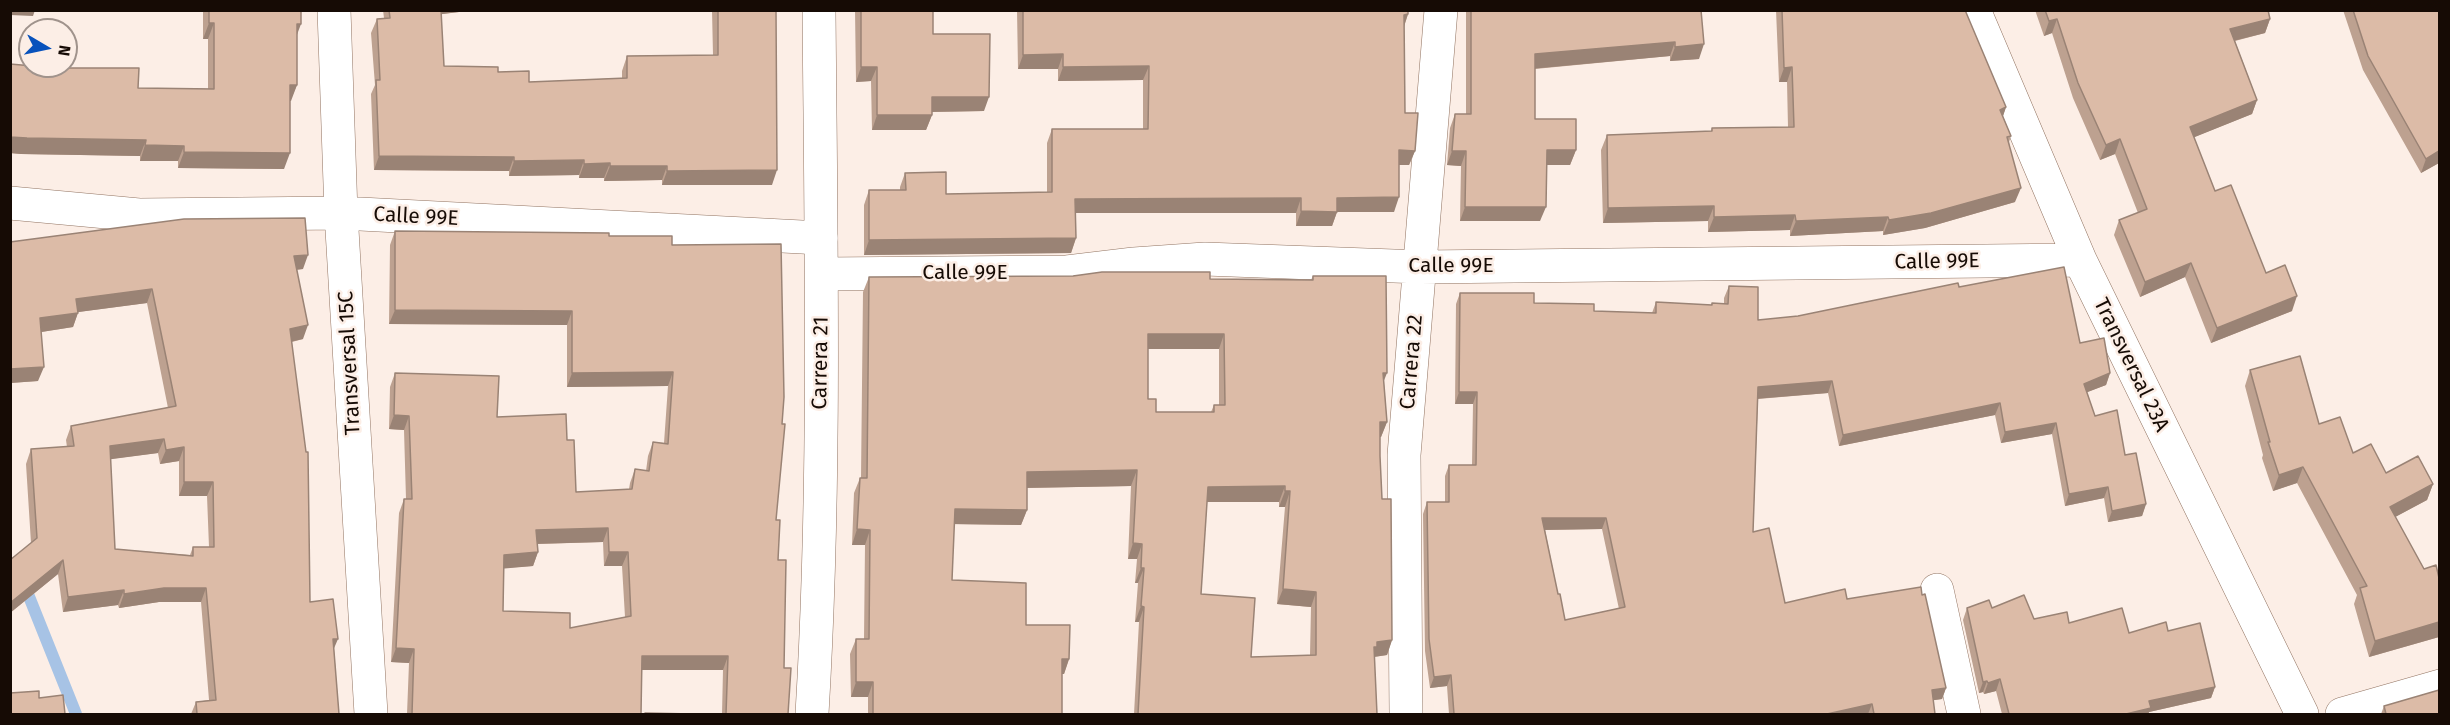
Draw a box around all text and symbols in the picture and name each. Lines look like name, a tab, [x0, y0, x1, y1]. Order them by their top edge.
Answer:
north arrow	[18, 18, 78, 78]
text: N	[54, 44, 75, 57]
street label: Calle 99E	[373, 202, 459, 232]
street label: Calle 99E	[1894, 249, 1980, 275]
street label: Calle 99E	[1408, 253, 1494, 279]
street label: Calle 99E	[922, 260, 1008, 286]
street label: Transversal 15C	[334, 290, 366, 436]
street label: Transversal 23A	[2088, 294, 2174, 436]
street label: Carrera 22	[1395, 314, 1429, 410]
street label: Carrera 21	[808, 316, 834, 410]

